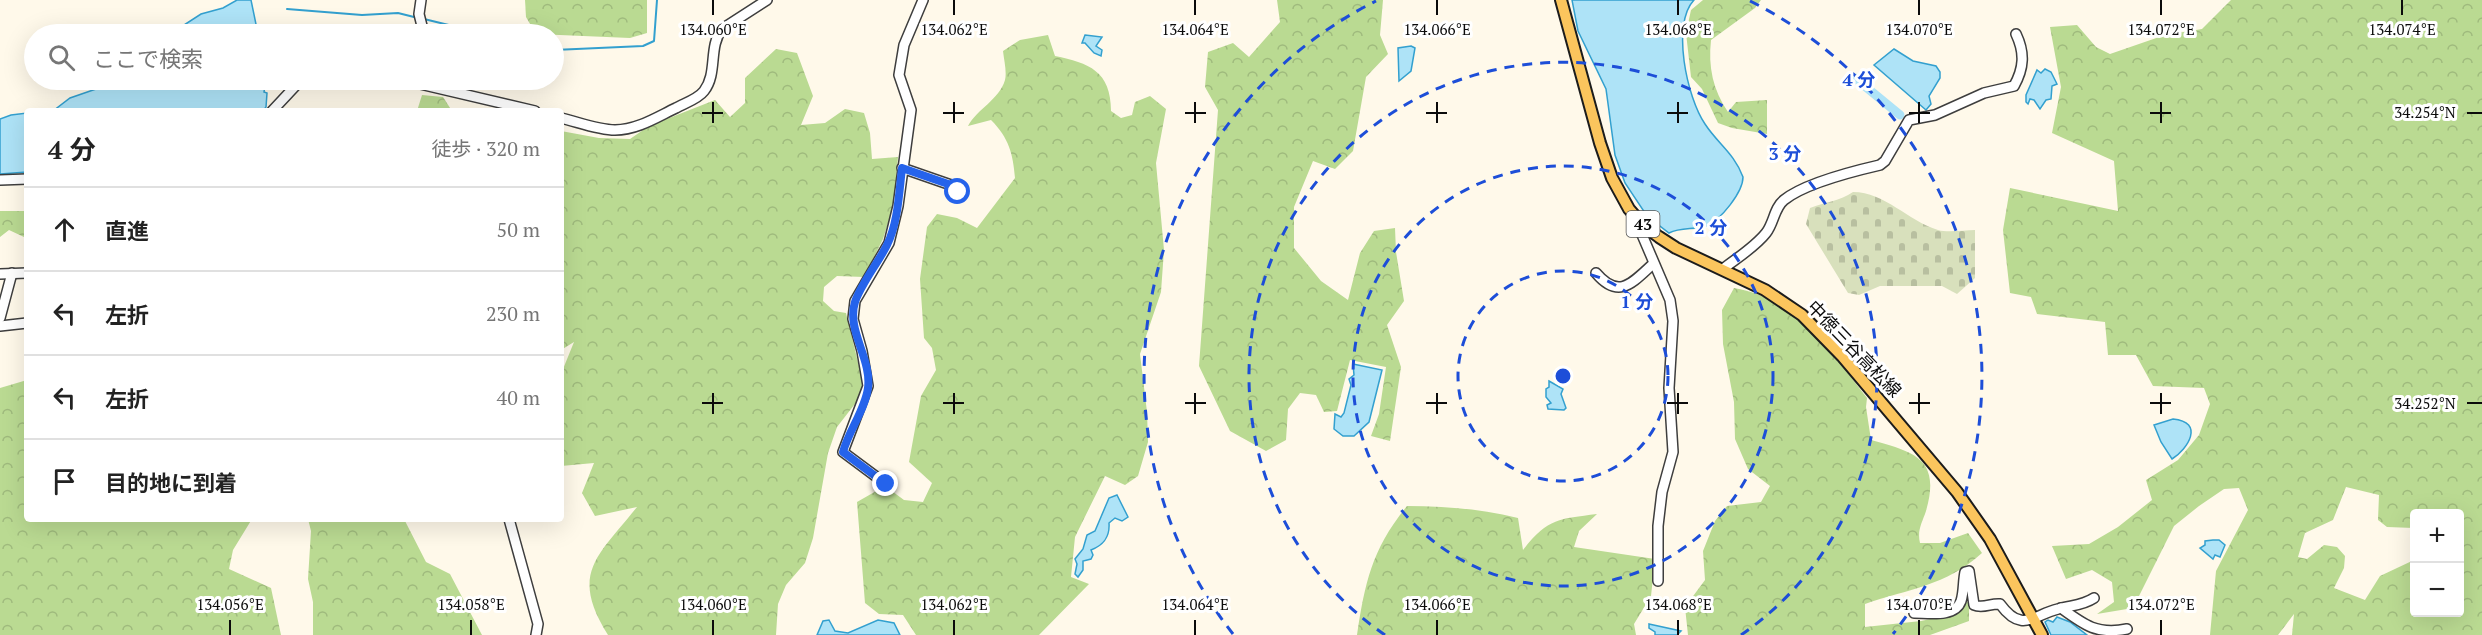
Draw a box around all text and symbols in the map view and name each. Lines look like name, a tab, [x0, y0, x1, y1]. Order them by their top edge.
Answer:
text: 134.060°E	[679, 19, 747, 39]
text: 134.062°E	[920, 19, 988, 39]
text: 134.064°E	[1161, 19, 1229, 39]
text: 134.066°E	[1403, 19, 1471, 39]
text: 134.068°E	[1644, 19, 1712, 39]
text: 134.070°E	[1885, 19, 1953, 39]
text: 134.072°E	[2127, 19, 2195, 39]
text: 134.074°E	[2368, 19, 2436, 39]
search box	[24, 24, 564, 90]
icon: search	[45, 41, 78, 74]
text: ここで検索	[93, 44, 203, 73]
text: 4 分	[1842, 67, 1876, 91]
text: 34.254°N	[2394, 102, 2456, 122]
text: 4 分	[48, 132, 96, 166]
text: 徒歩 · 320 m	[431, 135, 540, 162]
text: 3 分	[1768, 141, 1802, 165]
route start	[944, 178, 970, 204]
road number: 43	[1626, 211, 1660, 237]
icon: ahead	[48, 213, 81, 246]
text: 2 分	[1694, 215, 1728, 239]
text: 直進	[105, 216, 149, 245]
text: 50 m	[497, 216, 540, 243]
text: 1 分	[1620, 289, 1654, 313]
street label: 中徳三谷高松線	[1802, 295, 1907, 402]
icon: left	[48, 297, 81, 330]
text: 左折	[105, 300, 149, 329]
text: 230 m	[486, 300, 540, 327]
centre of rings	[1553, 366, 1573, 386]
icon: left	[48, 381, 81, 414]
text: 左折	[105, 384, 149, 413]
text: 40 m	[497, 384, 540, 411]
text: 34.252°N	[2394, 393, 2456, 413]
icon: arrive	[48, 465, 81, 498]
text: 目的地に到着	[105, 468, 237, 497]
route end	[872, 470, 898, 496]
map controls	[2410, 509, 2464, 617]
button: +	[2410, 509, 2464, 563]
button: −	[2410, 563, 2464, 617]
text: 134.056°E	[196, 594, 264, 614]
text: 134.058°E	[437, 594, 505, 614]
text: 134.060°E	[679, 594, 747, 614]
text: 134.062°E	[920, 594, 988, 614]
text: 134.064°E	[1161, 594, 1229, 614]
text: 134.066°E	[1403, 594, 1471, 614]
text: 134.068°E	[1644, 594, 1712, 614]
text: 134.070°E	[1885, 594, 1953, 614]
text: 134.072°E	[2127, 594, 2195, 614]

